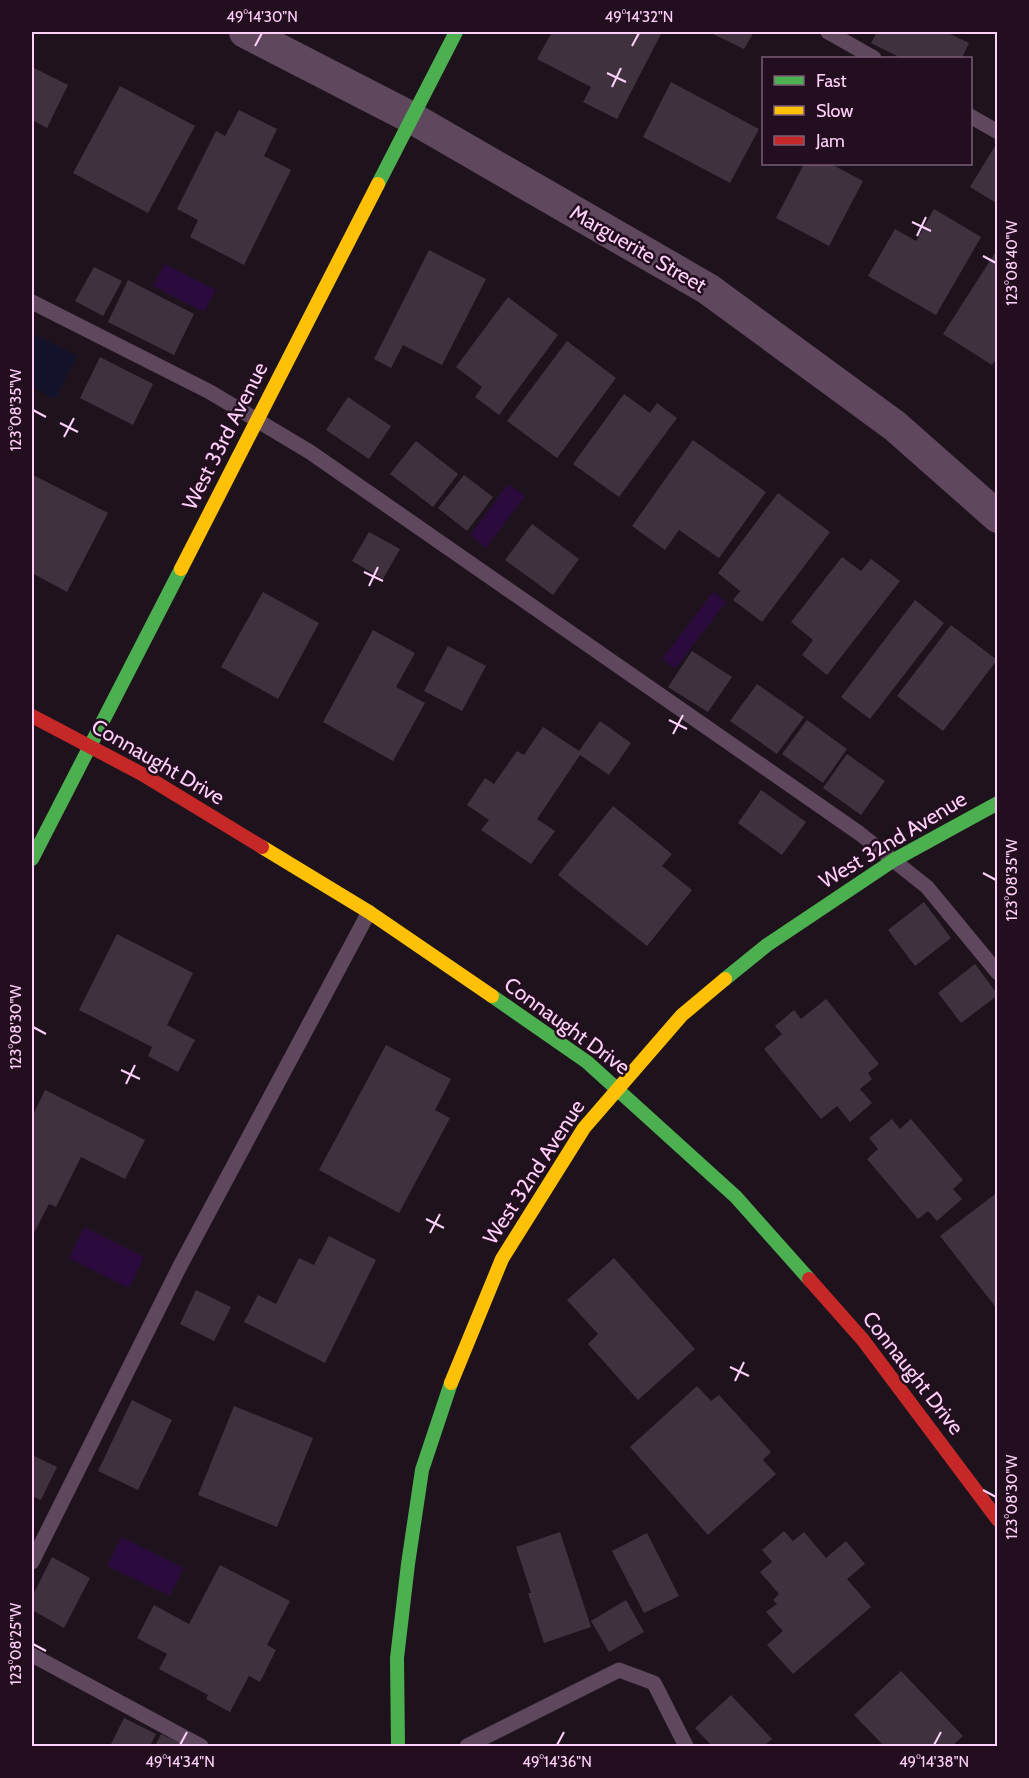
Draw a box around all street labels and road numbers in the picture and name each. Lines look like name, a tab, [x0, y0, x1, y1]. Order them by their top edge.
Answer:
street label: Marguerite Street	[566, 199, 711, 298]
street label: West 33rd Avenue	[177, 358, 273, 514]
street label: Connaught Drive	[87, 713, 229, 810]
street label: West 32nd Avenue	[815, 786, 971, 893]
street label: Connaught Drive	[500, 972, 635, 1080]
street label: West 32nd Avenue	[478, 1095, 590, 1249]
street label: Connaught Drive	[858, 1306, 969, 1439]

